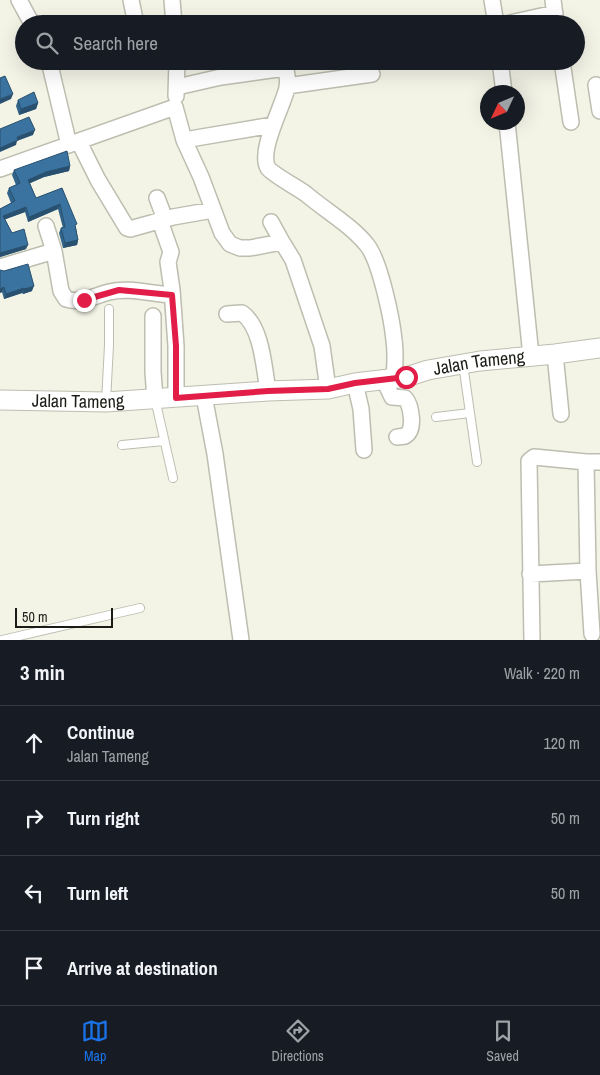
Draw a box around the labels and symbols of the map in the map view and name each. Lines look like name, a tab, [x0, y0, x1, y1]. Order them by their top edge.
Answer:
north arrow	[480, 85, 525, 130]
route end	[73, 289, 96, 312]
street label: Jalan Tameng	[431, 344, 526, 381]
route start	[395, 366, 418, 389]
street label: Jalan Tameng	[32, 388, 126, 414]
scale bar	[15, 605, 112, 628]

